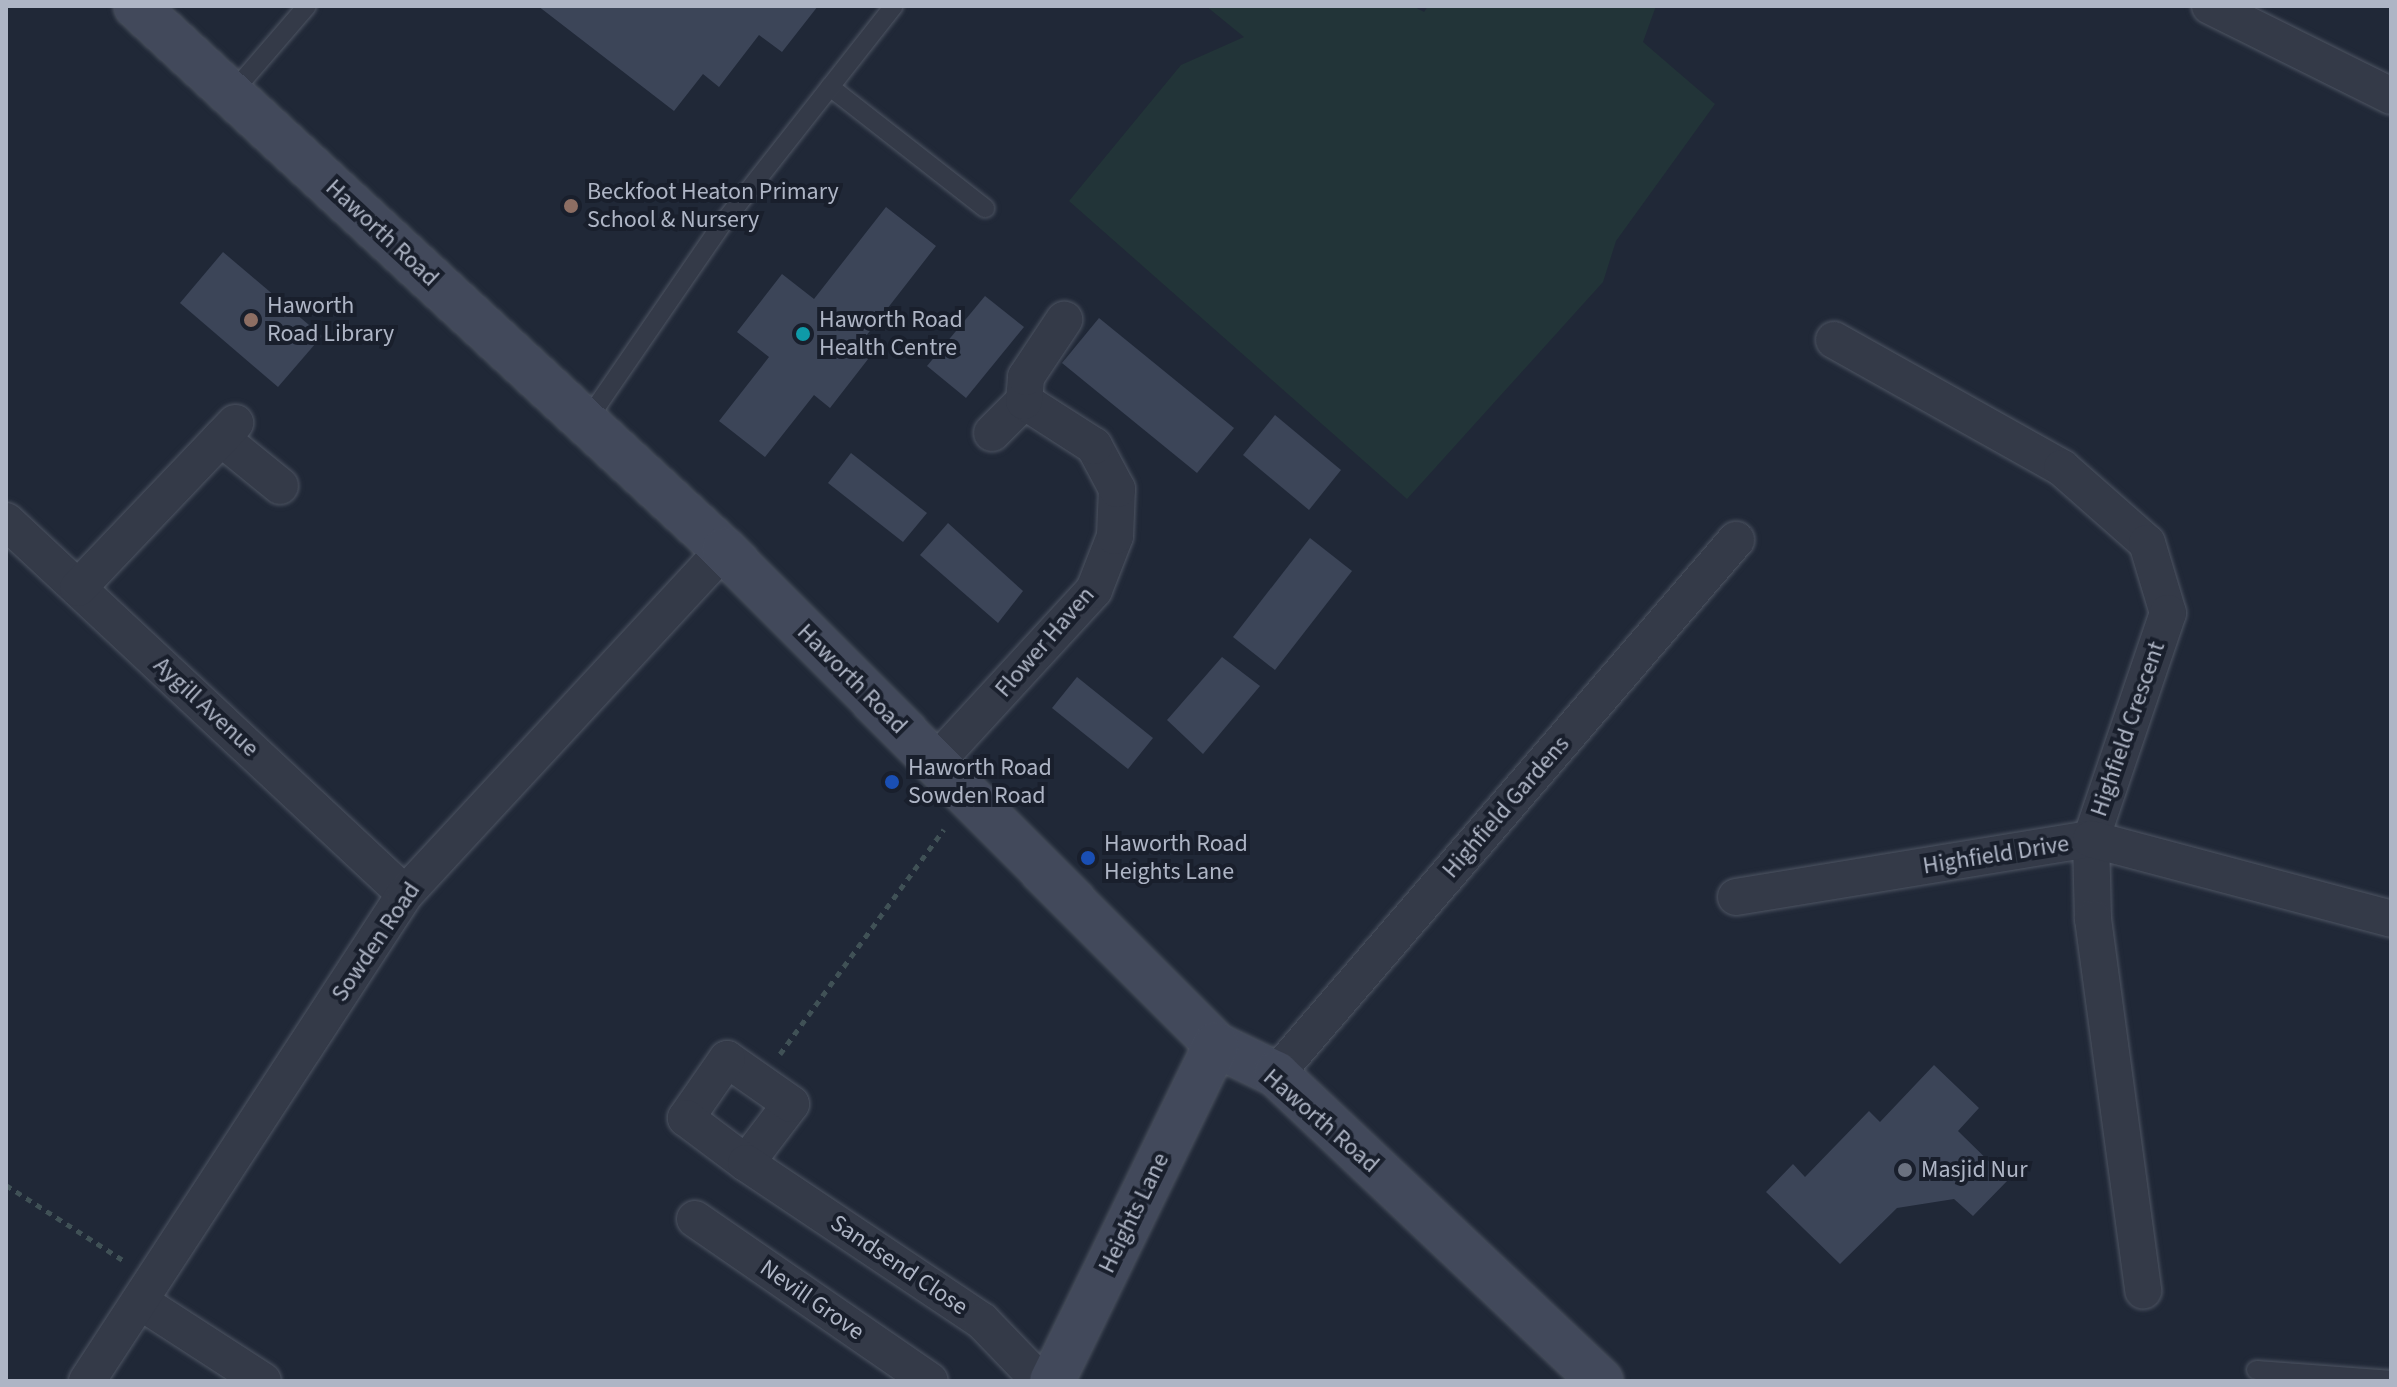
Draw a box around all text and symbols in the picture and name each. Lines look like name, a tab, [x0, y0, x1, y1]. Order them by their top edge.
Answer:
street label: Haworth Road	[320, 173, 444, 293]
place label: Beckfoot Heaton Primary School & Nursery	[587, 178, 839, 234]
marker: Beckfoot Heaton Primary School & Nursery	[562, 197, 580, 215]
place label: Haworth Road Library	[267, 292, 394, 348]
place label: Haworth Road Health Centre	[819, 306, 963, 362]
marker: Haworth Road Library	[242, 311, 260, 329]
marker: Haworth Road Health Centre	[794, 325, 812, 343]
street label: Flower Haven	[989, 581, 1101, 703]
street label: Haworth Road	[791, 618, 913, 740]
street label: Highfield Crescent	[2085, 638, 2171, 820]
street label: Aygill Avenue	[148, 651, 264, 763]
street label: Highfield Gardens	[1436, 730, 1576, 884]
place label: Haworth Road Sowden Road	[908, 754, 1052, 810]
marker: Haworth Road Sowden Road	[883, 773, 901, 791]
street label: Highfield Drive	[1921, 829, 2071, 881]
place label: Haworth Road Heights Lane	[1104, 830, 1248, 886]
marker: Haworth Road Heights Lane	[1079, 849, 1097, 867]
street label: Sowden Road	[326, 877, 426, 1007]
street label: Haworth Road	[1257, 1063, 1385, 1179]
street label: Heights Lane	[1093, 1148, 1175, 1278]
place label: Masjid Nur	[1921, 1156, 2027, 1184]
marker: Masjid Nur	[1896, 1161, 1914, 1179]
street label: Sandsend Close	[825, 1209, 973, 1321]
street label: Nevill Grove	[754, 1254, 870, 1346]

